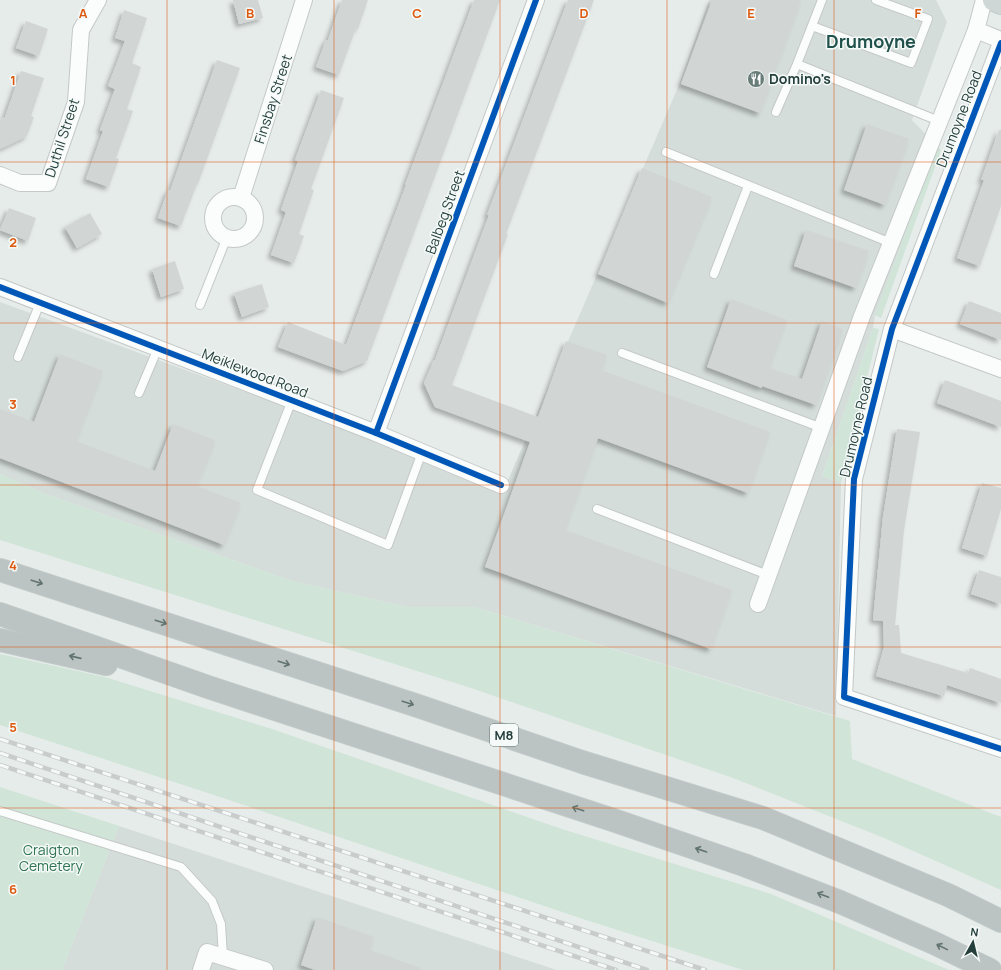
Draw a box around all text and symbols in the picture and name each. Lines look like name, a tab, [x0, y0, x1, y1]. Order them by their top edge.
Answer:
text: A	[79, 4, 88, 22]
text: B	[246, 4, 254, 22]
text: C	[412, 4, 422, 22]
text: D	[579, 4, 589, 22]
text: E	[747, 4, 755, 22]
text: F	[915, 4, 922, 22]
district label: Drumoyne	[826, 29, 916, 53]
street label: Finsbay Street	[249, 51, 296, 146]
street label: Drumoyne Road	[931, 68, 986, 170]
restaurant icon: Domino's	[746, 69, 766, 89]
place label: Domino's	[769, 69, 831, 88]
text: 1	[10, 71, 16, 89]
street label: Duthil Street	[40, 96, 83, 180]
street label: Balbeg Street	[421, 167, 469, 257]
text: 2	[9, 233, 17, 251]
street label: Meiklewood Road	[199, 343, 311, 402]
street label: Drumoyne Road	[835, 375, 876, 479]
text: 3	[9, 395, 17, 413]
text: 4	[9, 556, 17, 574]
one-way arrow	[30, 579, 43, 586]
one-way arrow	[154, 619, 166, 627]
one-way arrow	[69, 652, 82, 660]
one-way arrow	[278, 660, 291, 667]
one-way arrow	[401, 700, 414, 707]
text: 5	[9, 718, 17, 736]
road number: M8	[490, 724, 518, 746]
one-way arrow	[571, 805, 584, 812]
park label: Craigton Cemetery	[19, 840, 84, 875]
one-way arrow	[695, 846, 707, 854]
text: 6	[9, 880, 17, 898]
one-way arrow	[817, 891, 829, 899]
north arrow	[953, 922, 993, 962]
text: N	[970, 924, 980, 940]
one-way arrow	[936, 943, 948, 950]

